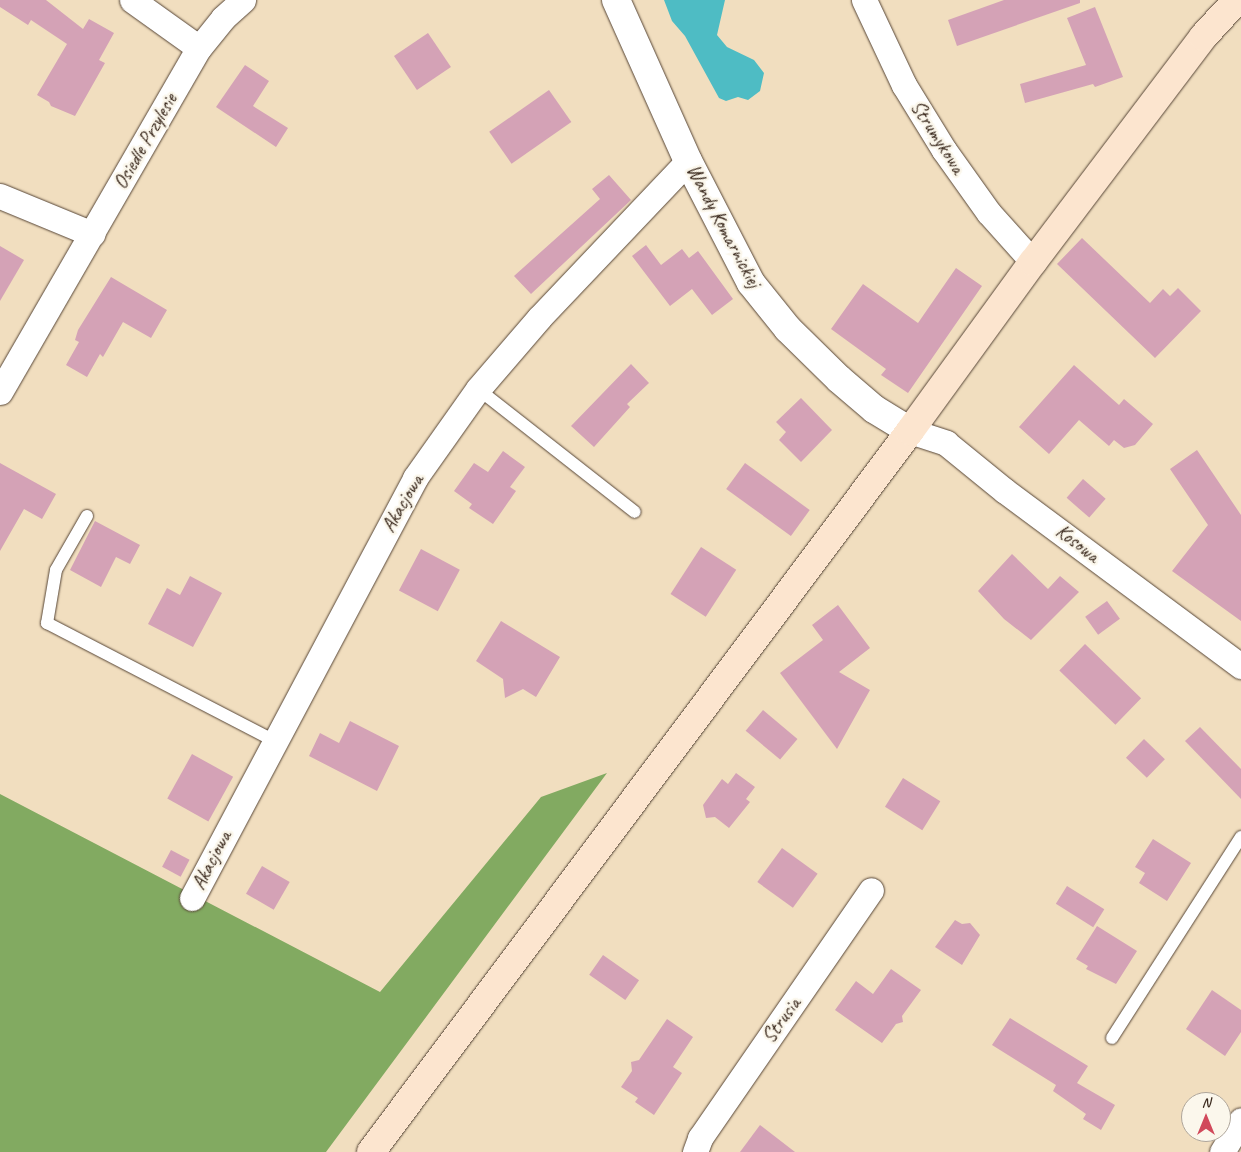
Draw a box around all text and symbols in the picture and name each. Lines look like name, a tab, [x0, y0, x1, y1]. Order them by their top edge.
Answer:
street label: Osiedle Przylesie	[108, 89, 182, 193]
street label: Strumykowa	[906, 96, 970, 178]
street label: Wandy Komarnickiej	[682, 161, 766, 291]
street label: Akacjowa	[376, 470, 428, 536]
street label: Kosowa	[1051, 519, 1105, 567]
street label: Akacjowa	[186, 827, 236, 893]
street label: Strusia	[757, 993, 805, 1047]
north arrow	[1181, 1092, 1231, 1142]
text: N	[1202, 1094, 1210, 1111]

